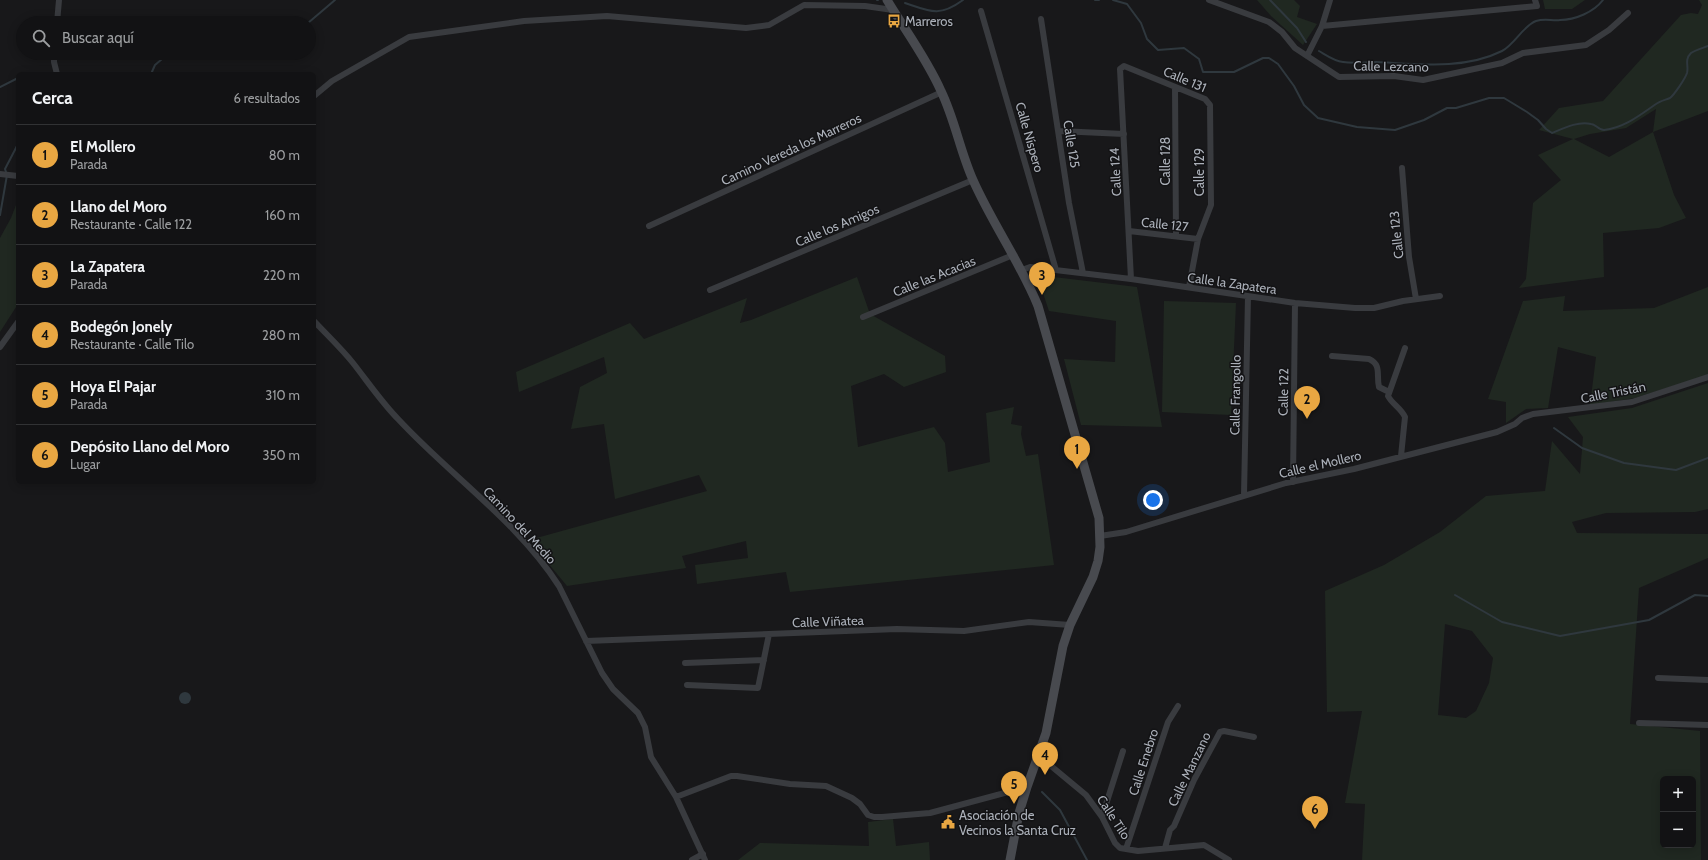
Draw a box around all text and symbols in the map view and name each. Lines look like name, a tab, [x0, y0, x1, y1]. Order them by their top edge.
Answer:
bus stop icon: Marreros	[886, 13, 902, 29]
place label: Marreros	[905, 13, 954, 29]
search box	[16, 16, 316, 60]
icon: search	[30, 27, 52, 49]
text: Buscar aquí	[62, 29, 134, 47]
street label: Calle Lezcano	[1353, 57, 1429, 75]
street label: Calle 131	[1161, 63, 1209, 95]
text: Cerca	[32, 88, 73, 108]
text: 6 resultados	[234, 90, 300, 106]
street label: Calle Níspero	[1012, 100, 1048, 174]
street label: Camino Vereda los Marreros	[718, 109, 864, 189]
street label: Calle 125	[1060, 119, 1084, 169]
street label: Calle 128	[1157, 136, 1173, 185]
text: El Mollero	[70, 138, 136, 156]
text: 1	[43, 147, 47, 163]
text: 80 m	[269, 147, 300, 163]
street label: Calle 124	[1106, 147, 1124, 197]
street label: Calle 129	[1191, 148, 1207, 196]
text: Parada	[70, 156, 107, 172]
text: Llano del Moro	[70, 198, 167, 216]
street label: Calle los Amigos	[793, 200, 882, 250]
text: 2	[42, 207, 48, 223]
text: 160 m	[265, 207, 300, 223]
street label: Calle 123	[1386, 210, 1406, 260]
street label: Calle 127	[1141, 214, 1190, 234]
text: Restaurante · Calle 122	[70, 216, 192, 232]
street label: Calle las Acacias	[890, 252, 978, 300]
text: La Zapatera	[70, 258, 145, 276]
pin: 3	[1029, 262, 1055, 295]
text: 3	[41, 267, 49, 283]
text: 220 m	[263, 267, 300, 283]
street label: Calle la Zapatera	[1186, 269, 1278, 297]
text: Parada	[70, 276, 107, 292]
text: Bodegón Jonely	[70, 318, 172, 336]
text: 4	[41, 327, 49, 343]
text: 280 m	[262, 327, 300, 343]
text: Restaurante · Calle Tilo	[70, 336, 194, 352]
street label: Calle Frangollo	[1226, 355, 1244, 435]
street label: Calle 122	[1275, 368, 1291, 416]
text: Hoya El Pajar	[70, 378, 156, 396]
street label: Calle Tristán	[1579, 378, 1647, 406]
pin: 2	[1294, 386, 1320, 419]
text: 5	[42, 387, 48, 403]
text: 310 m	[265, 387, 300, 403]
text: Parada	[70, 396, 107, 412]
pin: 1	[1064, 436, 1090, 469]
text: Depósito Llano del Moro	[70, 438, 229, 456]
text: 6	[41, 447, 49, 463]
text: 350 m	[263, 447, 300, 463]
street label: Calle el Mollero	[1277, 447, 1363, 481]
text: Lugar	[70, 456, 100, 472]
street label: Camino del Medio	[480, 483, 560, 567]
your location	[1143, 490, 1163, 510]
street label: Calle Viñatea	[792, 612, 865, 630]
street label: Calle Enebro	[1125, 727, 1161, 797]
street label: Calle Manzano	[1164, 729, 1214, 809]
pin: 4	[1032, 742, 1058, 775]
pin: 5	[1001, 771, 1027, 804]
map controls	[1660, 776, 1696, 848]
button: +	[1660, 776, 1696, 812]
street label: Calle Tilo	[1094, 792, 1134, 842]
pin: 6	[1302, 796, 1328, 829]
place label: Asociación de Vecinos la Santa Cruz	[959, 807, 1076, 838]
button: −	[1660, 812, 1696, 848]
public building icon: Asociación de Vecinos la Santa Cruz	[940, 814, 956, 830]

